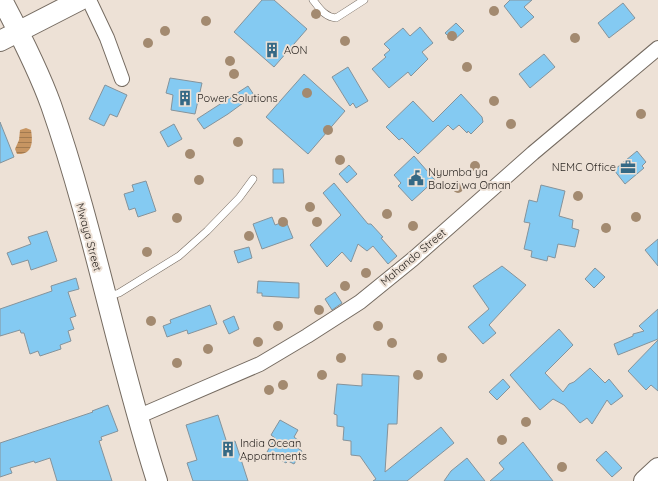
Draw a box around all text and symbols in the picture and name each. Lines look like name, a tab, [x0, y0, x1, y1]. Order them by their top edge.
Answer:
building icon: AON	[263, 41, 281, 59]
place label: AON	[284, 43, 308, 57]
building icon: Power Solutions	[176, 89, 194, 107]
place label: Power Solutions	[197, 91, 278, 105]
office icon: NEMC Office	[619, 158, 637, 176]
place label: NEMC Office	[552, 160, 616, 174]
place label: Nyumba ya Balozi wa Oman	[428, 165, 511, 192]
public building icon: Nyumba ya Balozi wa Oman	[407, 169, 425, 187]
street label: Mwaya Street	[73, 201, 105, 273]
street label: Mahando Street	[377, 225, 449, 289]
place label: India Ocean Appartments	[240, 436, 307, 463]
building icon: India Ocean Appartments	[219, 440, 237, 458]

